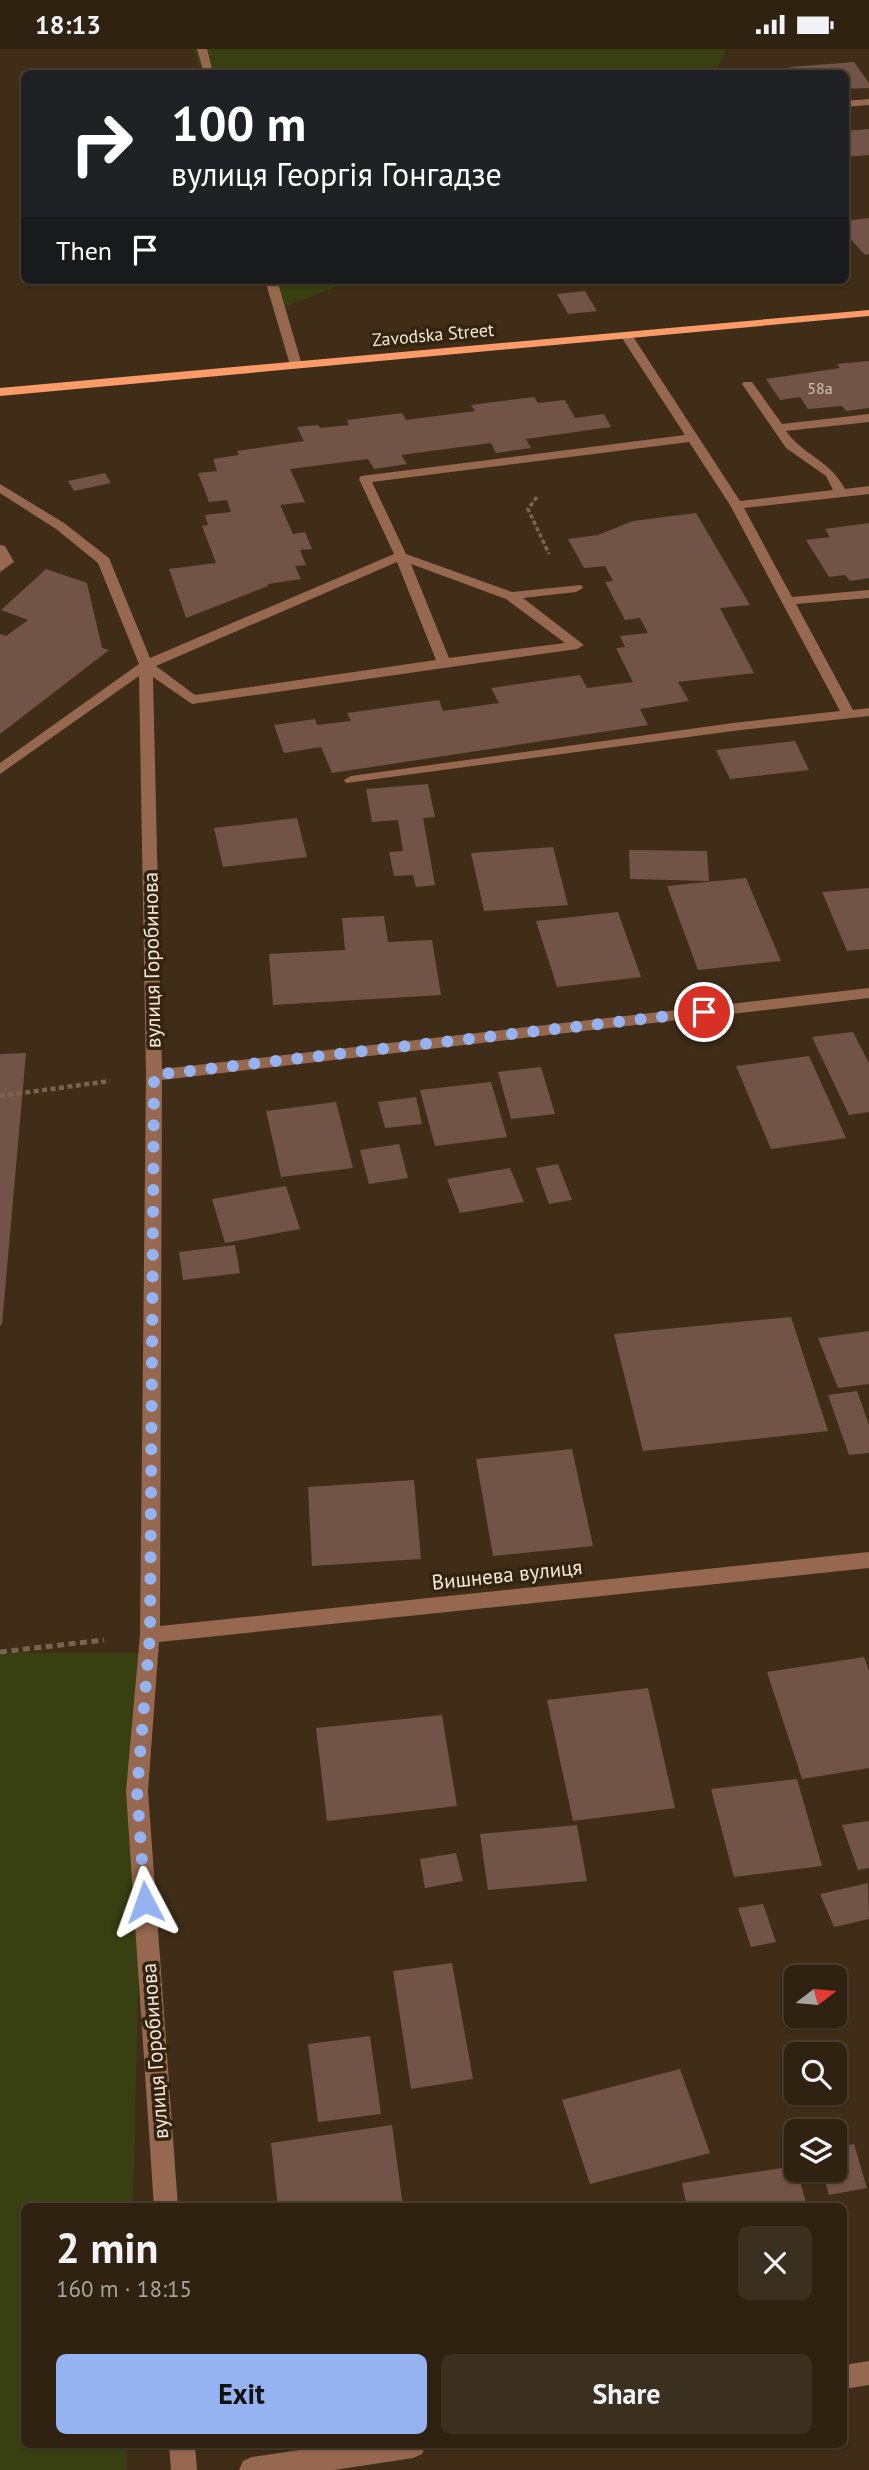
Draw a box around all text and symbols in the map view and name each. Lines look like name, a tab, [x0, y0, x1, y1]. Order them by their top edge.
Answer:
text: 18:13	[35, 8, 101, 41]
text: 100 m	[171, 91, 306, 155]
icon: right	[56, 98, 147, 189]
text: вулиця Георгія Гонгадзе	[171, 153, 502, 195]
icon: arrive	[126, 231, 164, 269]
text: Then	[56, 234, 112, 267]
street label: Zavodska Street	[371, 318, 495, 351]
house number: 58а	[807, 378, 833, 398]
street label: вулиця Горобинова	[136, 872, 167, 1048]
pin	[674, 982, 734, 1042]
icon: arrive	[685, 993, 723, 1031]
street label: Вишнева вулиця	[430, 1553, 584, 1596]
position arrow	[108, 1865, 182, 1939]
street label: вулиця Горобинова	[135, 1962, 174, 2140]
north arrow	[784, 1965, 847, 2028]
map controls	[784, 1965, 847, 2182]
button: search	[784, 2042, 847, 2105]
button: layers	[784, 2119, 847, 2182]
text: 2 min	[56, 2220, 158, 2275]
button: close	[738, 2226, 812, 2300]
text: 160 m · 18:15	[56, 2274, 192, 2303]
button: Exit	[56, 2354, 427, 2434]
button: Share	[441, 2354, 812, 2434]

